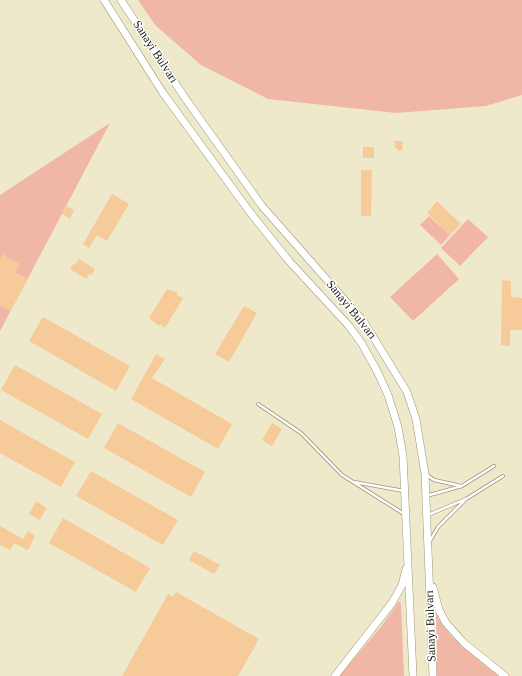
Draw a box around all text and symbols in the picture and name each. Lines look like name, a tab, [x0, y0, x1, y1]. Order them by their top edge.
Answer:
street label: Sanayi Bulvarı	[129, 18, 181, 86]
street label: Sanayi Bulvarı	[323, 278, 379, 342]
street label: Sanayi Bulvarı	[423, 590, 439, 662]

